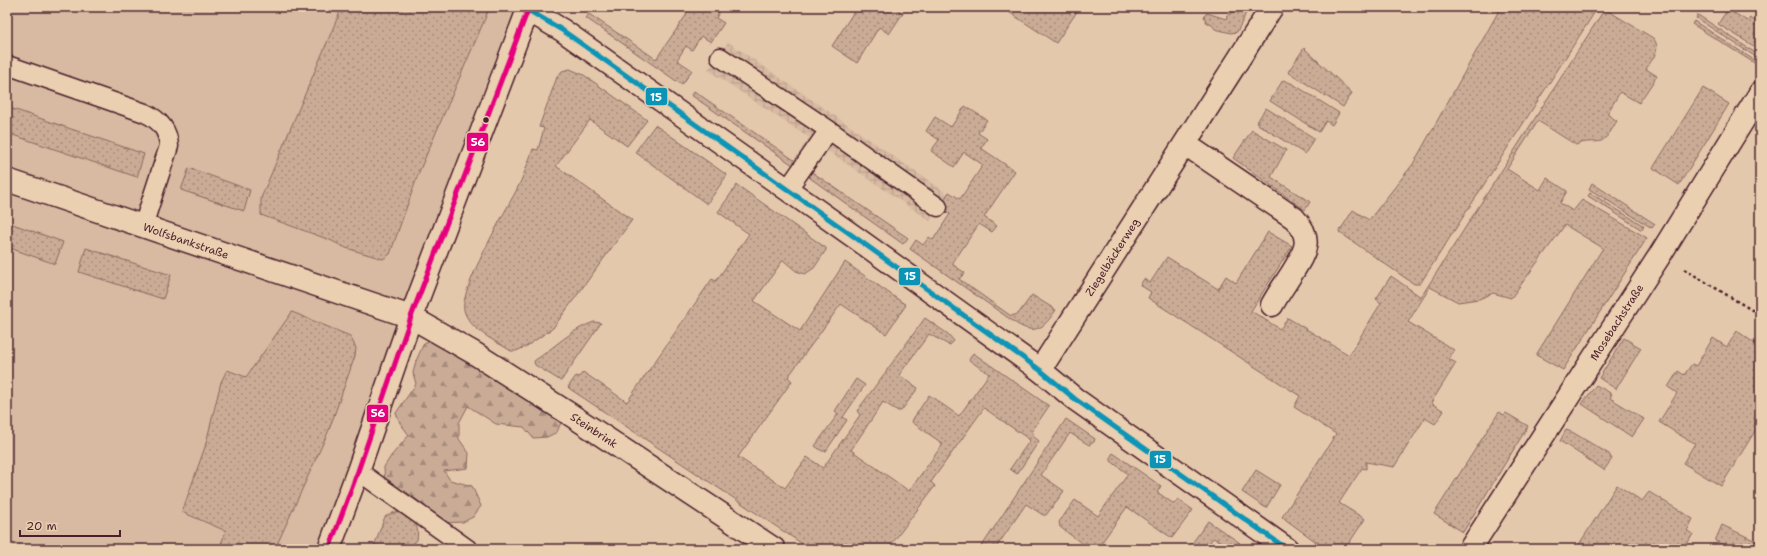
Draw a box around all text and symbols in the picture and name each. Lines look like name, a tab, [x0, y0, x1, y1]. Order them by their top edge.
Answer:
line badge: 15	[645, 87, 668, 106]
text: 15	[650, 90, 662, 105]
unlabelled marker	[481, 115, 491, 125]
line badge: 56	[466, 132, 489, 152]
text: 56	[471, 135, 486, 150]
street label: Ziegelbäckerweg	[1082, 215, 1143, 299]
street label: Wolfsbankstraße	[141, 219, 231, 262]
line badge: 15	[898, 267, 921, 286]
text: 15	[904, 269, 916, 284]
street label: Mosebachstraße	[1586, 281, 1647, 363]
line badge: 56	[366, 404, 389, 423]
text: 56	[371, 406, 386, 421]
street label: Steinbrink	[568, 409, 621, 451]
line badge: 15	[1149, 450, 1172, 469]
text: 15	[1154, 452, 1166, 467]
scale bar	[20, 512, 120, 538]
text: 20 m	[26, 518, 57, 534]

